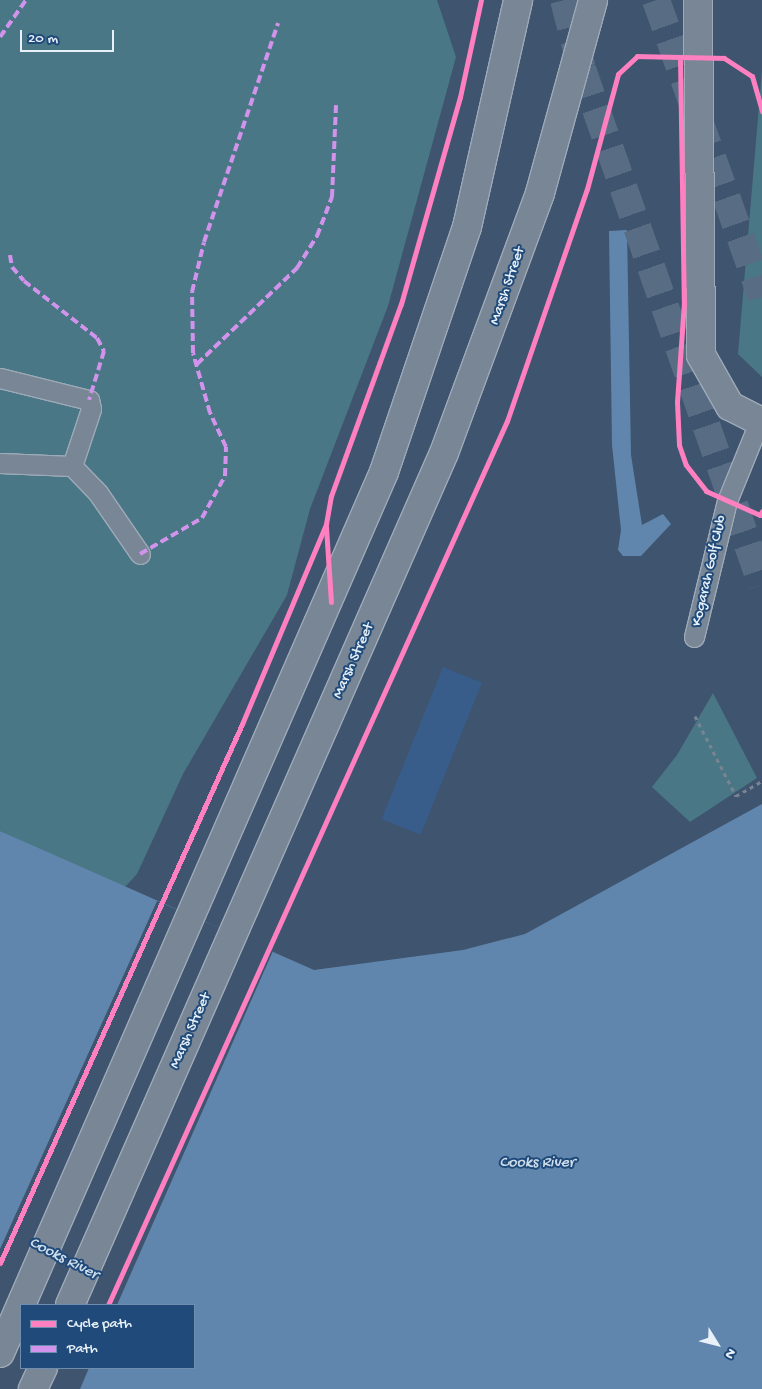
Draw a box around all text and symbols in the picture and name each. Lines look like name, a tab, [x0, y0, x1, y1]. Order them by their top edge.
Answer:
scale bar	[22, 20, 116, 52]
text: 20 m	[28, 30, 58, 48]
street label: Marsh Street	[486, 245, 530, 327]
street label: Kogarah Golf Club	[688, 514, 732, 628]
street label: Marsh Street	[329, 620, 379, 702]
street label: Marsh Street	[166, 990, 216, 1072]
water label: Cooks River	[500, 1154, 574, 1174]
water label: Cooks River	[25, 1234, 101, 1286]
legend	[20, 1304, 195, 1369]
text: Cycle path	[67, 1315, 132, 1333]
north arrow	[692, 1319, 742, 1369]
text: Path	[67, 1340, 98, 1358]
text: N	[720, 1344, 739, 1362]

